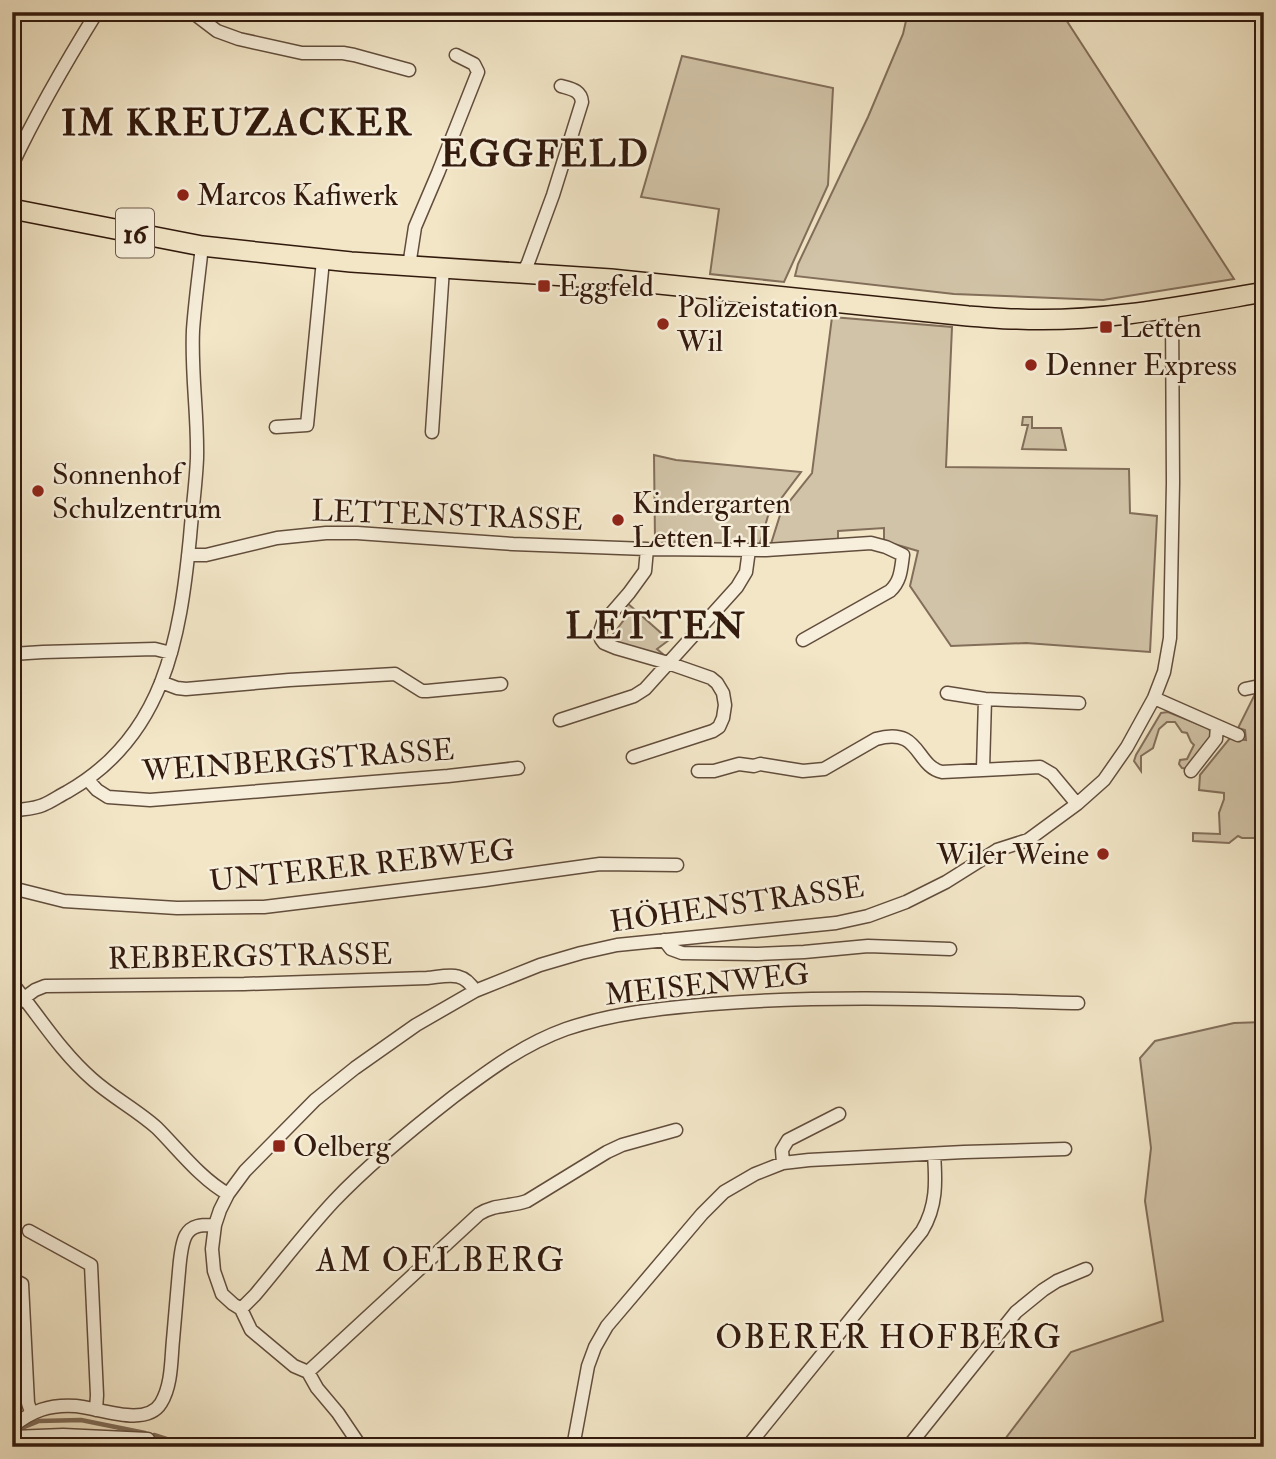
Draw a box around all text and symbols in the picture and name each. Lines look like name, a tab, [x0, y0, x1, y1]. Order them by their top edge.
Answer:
district label: IM KREUZACKER	[61, 100, 413, 147]
district label: EGGFELD	[440, 131, 650, 178]
place label: Marcos Kafiwerk	[197, 177, 398, 214]
marker: Marcos Kafiwerk	[175, 187, 191, 203]
road number: 16	[116, 208, 154, 258]
place label: Eggfeld	[558, 268, 654, 305]
marker: Eggfeld	[536, 278, 552, 294]
place label: Polizeistation Wil	[676, 289, 839, 360]
place label: Letten	[1120, 309, 1202, 346]
marker: Polizeistation Wil	[655, 316, 671, 332]
marker: Letten	[1098, 319, 1114, 335]
place label: Denner Express	[1045, 347, 1237, 384]
marker: Denner Express	[1023, 357, 1039, 373]
place label: Sonnenhof Schulzentrum	[52, 456, 222, 527]
marker: Sonnenhof Schulzentrum	[30, 483, 46, 499]
place label: Kindergarten Letten I+II	[632, 485, 791, 556]
street label: LETTENSTRASSE	[311, 492, 583, 539]
marker: Kindergarten Letten I+II	[610, 512, 626, 528]
district label: LETTEN	[566, 603, 746, 650]
street label: WEINBERGSTRASSE	[140, 731, 455, 790]
street label: UNTERER REBWEG	[208, 831, 516, 900]
place label: Wiler Weine	[936, 836, 1089, 873]
marker: Wiler Weine	[1095, 846, 1111, 862]
street label: HÖHENSTRASSE	[608, 868, 866, 941]
street label: REBBERGSTRASSE	[108, 936, 392, 977]
street label: MEISENWEG	[603, 955, 811, 1014]
place label: Oelberg	[293, 1128, 392, 1165]
marker: Oelberg	[271, 1138, 287, 1154]
district label: AM OELBERG	[315, 1240, 566, 1281]
district label: OBERER HOFBERG	[715, 1317, 1063, 1358]

